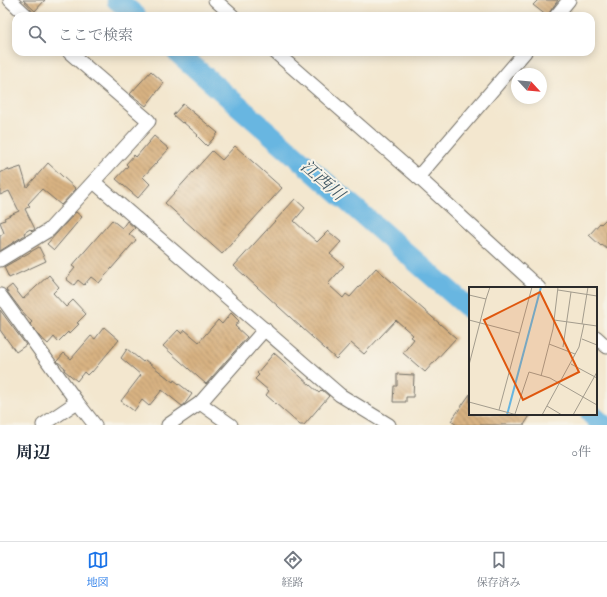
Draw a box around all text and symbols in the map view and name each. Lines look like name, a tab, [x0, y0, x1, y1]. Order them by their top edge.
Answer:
search box	[12, 12, 595, 56]
icon: search	[26, 23, 48, 45]
text: ここで検索	[58, 26, 133, 45]
north arrow	[511, 68, 547, 104]
water label: 江西川	[296, 156, 350, 207]
inset map	[469, 287, 597, 415]
text: 周辺	[16, 443, 50, 464]
text: 0件	[572, 444, 591, 461]
tab: 地図	[87, 549, 109, 590]
tab: 経路	[282, 549, 304, 590]
tab: 保存済み	[477, 549, 521, 590]

